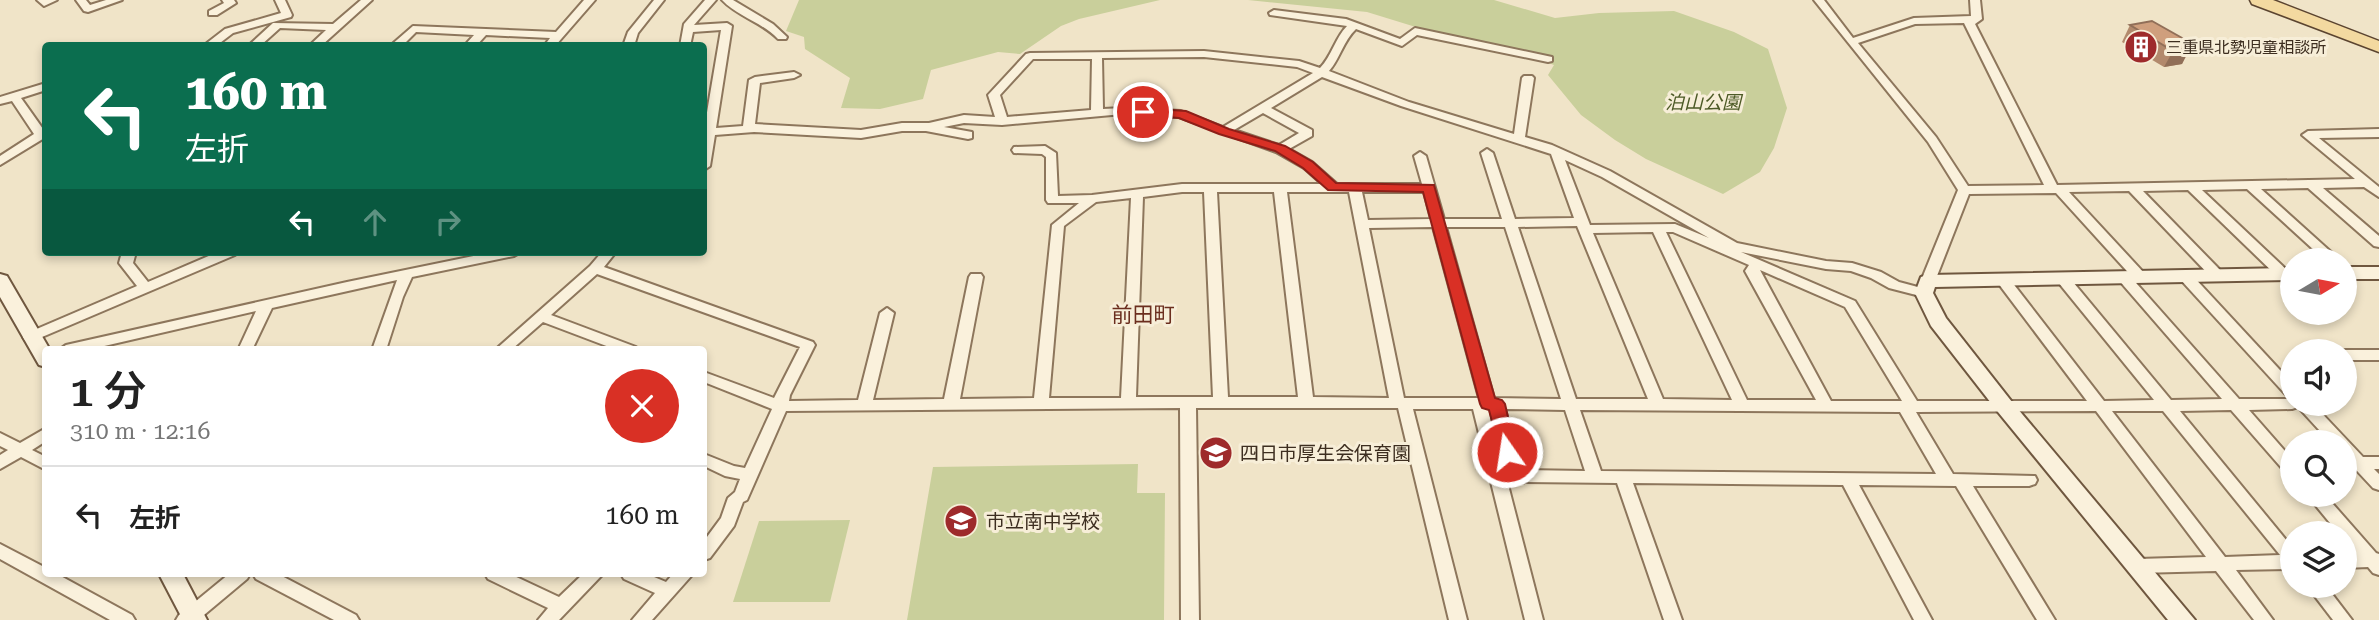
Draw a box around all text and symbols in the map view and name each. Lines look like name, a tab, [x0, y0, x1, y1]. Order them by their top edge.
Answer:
building icon: 三重県北勢児童相談所	[2122, 28, 2160, 66]
place label: 三重県北勢児童相談所	[2166, 38, 2326, 57]
text: 160 m	[185, 64, 327, 121]
icon: left	[70, 70, 161, 161]
pin	[1113, 82, 1173, 142]
park label: 泊山公園	[1665, 91, 1744, 114]
icon: arrive	[1124, 93, 1162, 131]
text: 左折	[185, 130, 249, 168]
icon: left	[283, 203, 321, 241]
icon: ahead	[356, 203, 394, 241]
icon: right	[429, 203, 467, 241]
north arrow	[2280, 248, 2357, 326]
map controls	[2280, 248, 2357, 598]
district label: 前田町	[1112, 303, 1175, 327]
button: sound	[2280, 339, 2357, 416]
text: 1 分	[70, 367, 146, 416]
button: close	[605, 369, 679, 443]
position arrow	[1470, 415, 1544, 489]
text: 310 m · 12:16	[70, 418, 210, 445]
button: search	[2280, 430, 2357, 507]
school or university icon: 四日市厚生会保育園	[1197, 434, 1235, 472]
place label: 四日市厚生会保育園	[1240, 442, 1411, 465]
icon: left	[70, 496, 108, 534]
text: 160 m	[605, 500, 679, 530]
school or university icon: 市立南中学校	[942, 502, 980, 540]
text: 左折	[129, 503, 181, 533]
place label: 市立南中学校	[986, 510, 1100, 533]
button: layers	[2280, 521, 2357, 598]

